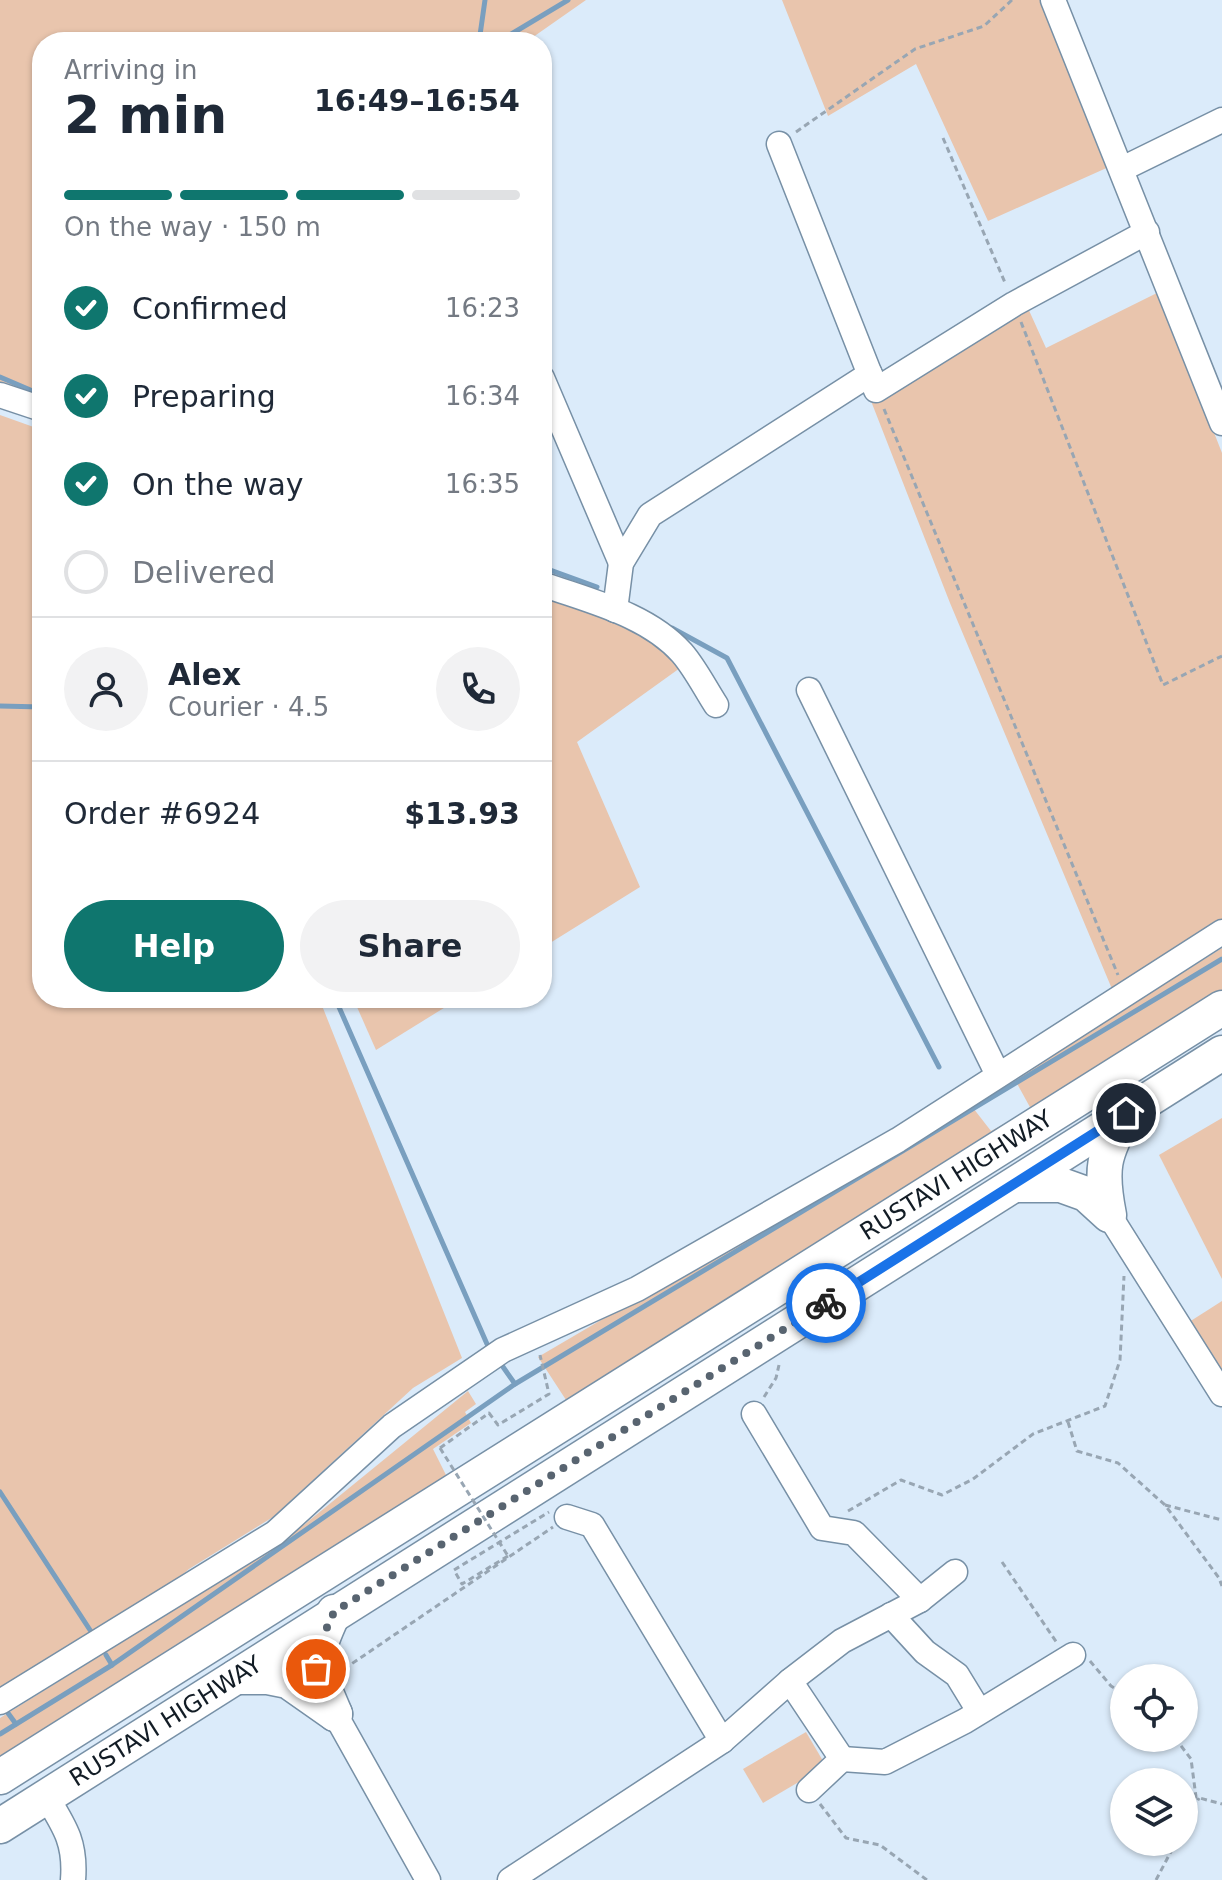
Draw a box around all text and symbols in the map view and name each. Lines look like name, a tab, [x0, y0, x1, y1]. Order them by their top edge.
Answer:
text: Arriving in	[64, 55, 198, 85]
text: 16:49–16:54	[314, 83, 520, 118]
text: 2 min	[64, 85, 227, 145]
text: On the way · 150 m	[64, 212, 321, 242]
icon: check	[64, 286, 108, 330]
text: Confirmed	[132, 291, 288, 326]
text: 16:23	[445, 293, 520, 323]
icon: check	[64, 374, 108, 418]
text: Preparing	[132, 379, 276, 414]
text: 16:34	[445, 381, 520, 411]
icon: check	[64, 462, 108, 506]
text: On the way	[132, 467, 304, 502]
text: 16:35	[445, 469, 520, 499]
text: Delivered	[132, 555, 276, 590]
button: person	[64, 647, 148, 731]
button: phone	[436, 647, 520, 731]
text: Alex	[168, 657, 241, 692]
text: Courier · 4.5	[168, 692, 329, 722]
text: Order #6924	[64, 796, 260, 831]
text: $13.93	[404, 796, 520, 831]
button: Help	[64, 900, 284, 992]
button: Share	[300, 900, 520, 992]
pin	[1092, 1079, 1160, 1147]
icon: home	[1104, 1091, 1148, 1135]
street label: RUSTAVI HIGHWAY	[855, 1104, 1058, 1246]
courier	[786, 1263, 866, 1343]
icon: bike	[804, 1281, 848, 1325]
pin	[282, 1635, 350, 1703]
icon: bag	[294, 1647, 338, 1691]
street label: RUSTAVI HIGHWAY	[64, 1650, 267, 1792]
map controls	[1110, 1664, 1198, 1856]
button: locate	[1110, 1664, 1198, 1752]
button: layers	[1110, 1768, 1198, 1856]

